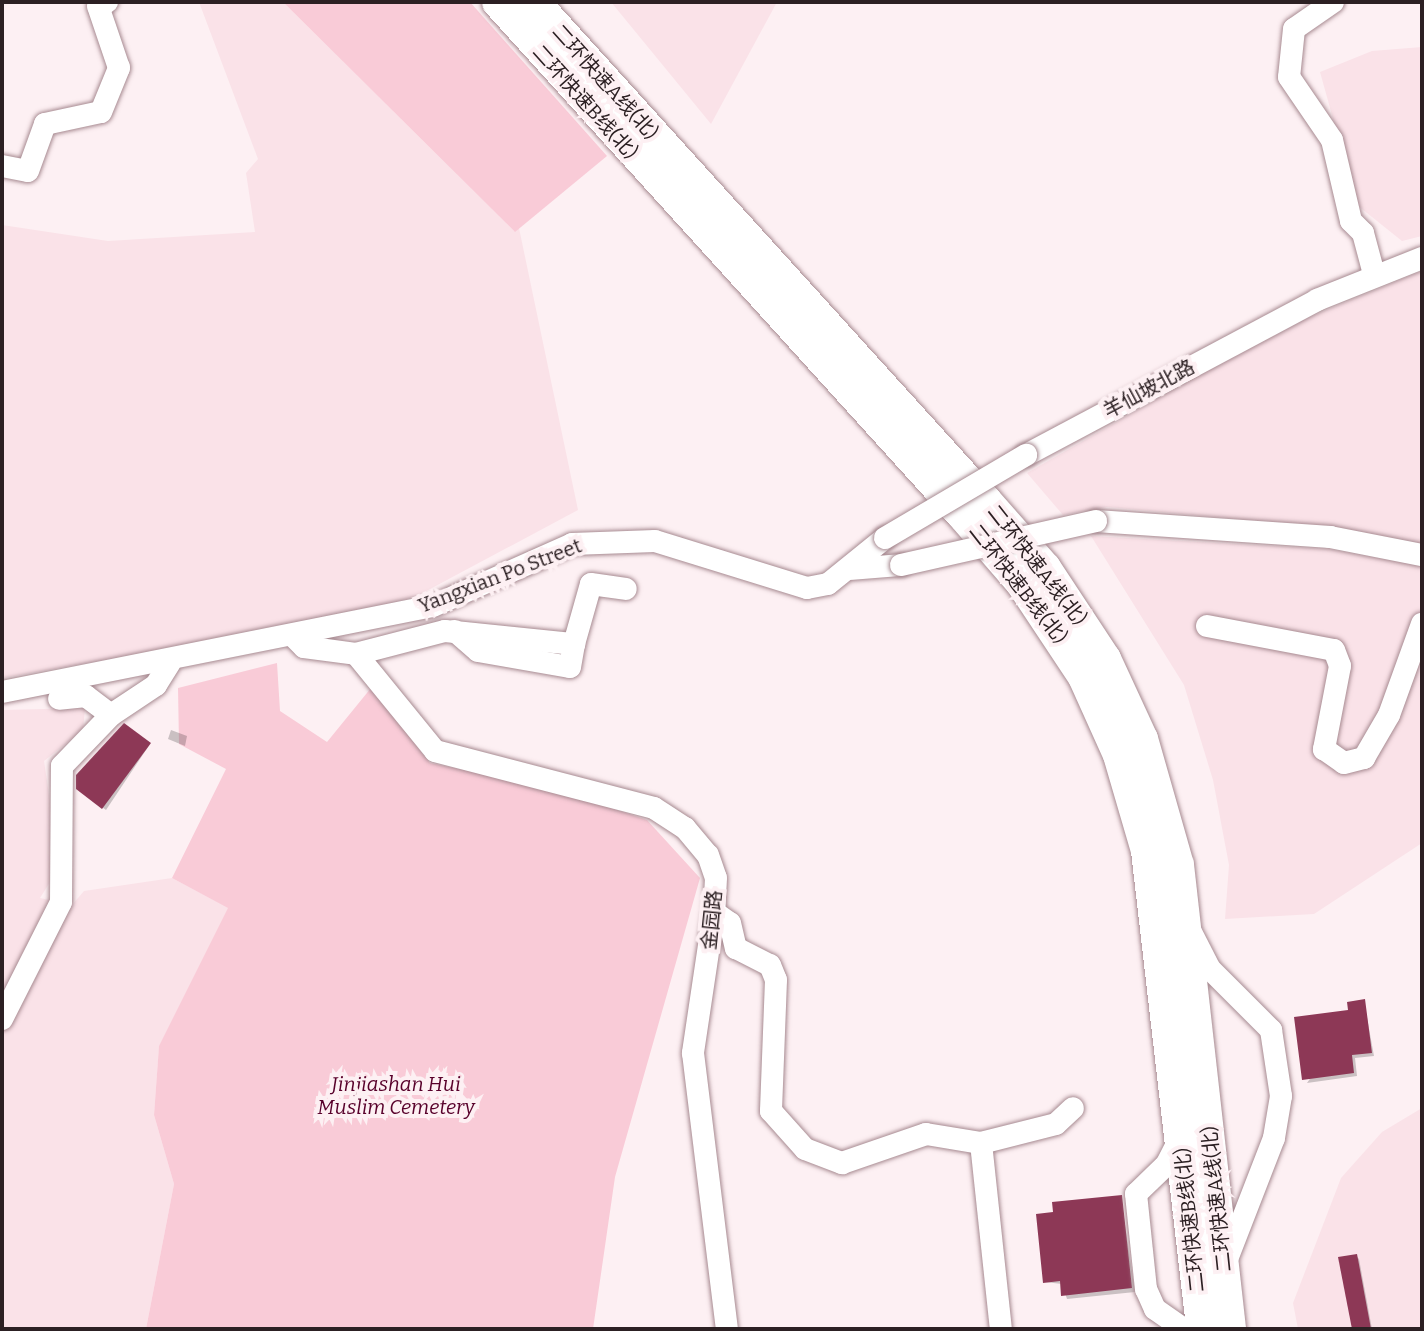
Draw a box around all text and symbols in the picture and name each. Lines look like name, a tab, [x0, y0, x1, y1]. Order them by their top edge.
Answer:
street label: 二环快速A线(北)	[547, 20, 663, 144]
street label: 二环快速B线(北)	[527, 40, 643, 164]
street label: 羊仙坡北路	[1099, 355, 1199, 423]
street label: 二环快速A线(北)	[982, 500, 1092, 630]
street label: 二环快速B线(北)	[964, 519, 1072, 649]
street label: Yangxian Po Street	[415, 534, 585, 618]
street label: 金园路	[697, 889, 727, 951]
park label: Jinjiashan Hui Muslim Cemetery	[317, 1073, 475, 1120]
street label: 二环快速A线(北)	[1197, 1125, 1237, 1273]
street label: 二环快速B线(北)	[1170, 1147, 1210, 1293]

